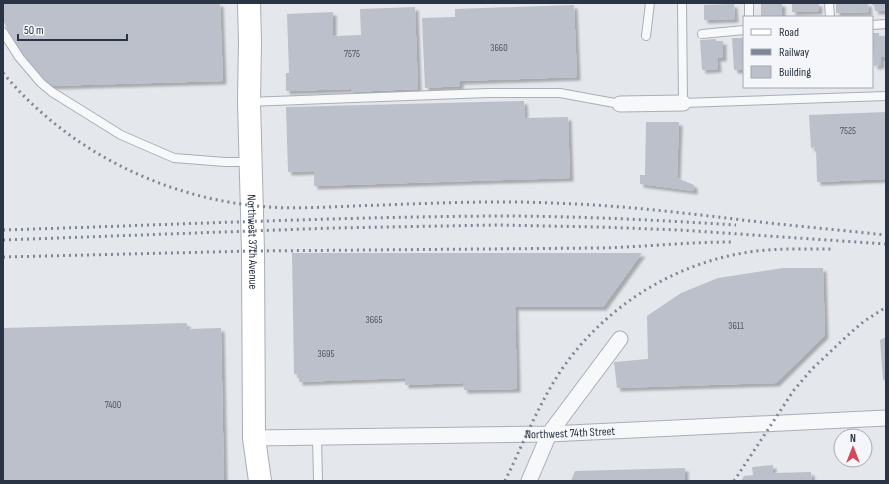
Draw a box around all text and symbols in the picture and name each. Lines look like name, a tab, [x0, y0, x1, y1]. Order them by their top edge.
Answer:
scale bar	[18, 16, 127, 42]
legend	[743, 16, 873, 88]
text: 50 m	[24, 23, 44, 38]
text: Road	[779, 25, 799, 40]
house number: 3660	[490, 42, 508, 54]
text: Railway	[779, 45, 810, 60]
house number: 7575	[344, 48, 360, 60]
text: Building	[779, 65, 811, 80]
house number: 7525	[840, 125, 856, 137]
street label: Northwest 37th Avenue	[244, 194, 261, 290]
house number: 3665	[366, 314, 382, 326]
house number: 3611	[728, 320, 744, 332]
house number: 3695	[318, 348, 334, 360]
house number: 7400	[105, 399, 121, 411]
street label: Northwest 74th Street	[525, 423, 616, 442]
north arrow	[833, 428, 873, 468]
text: N	[850, 432, 856, 445]

